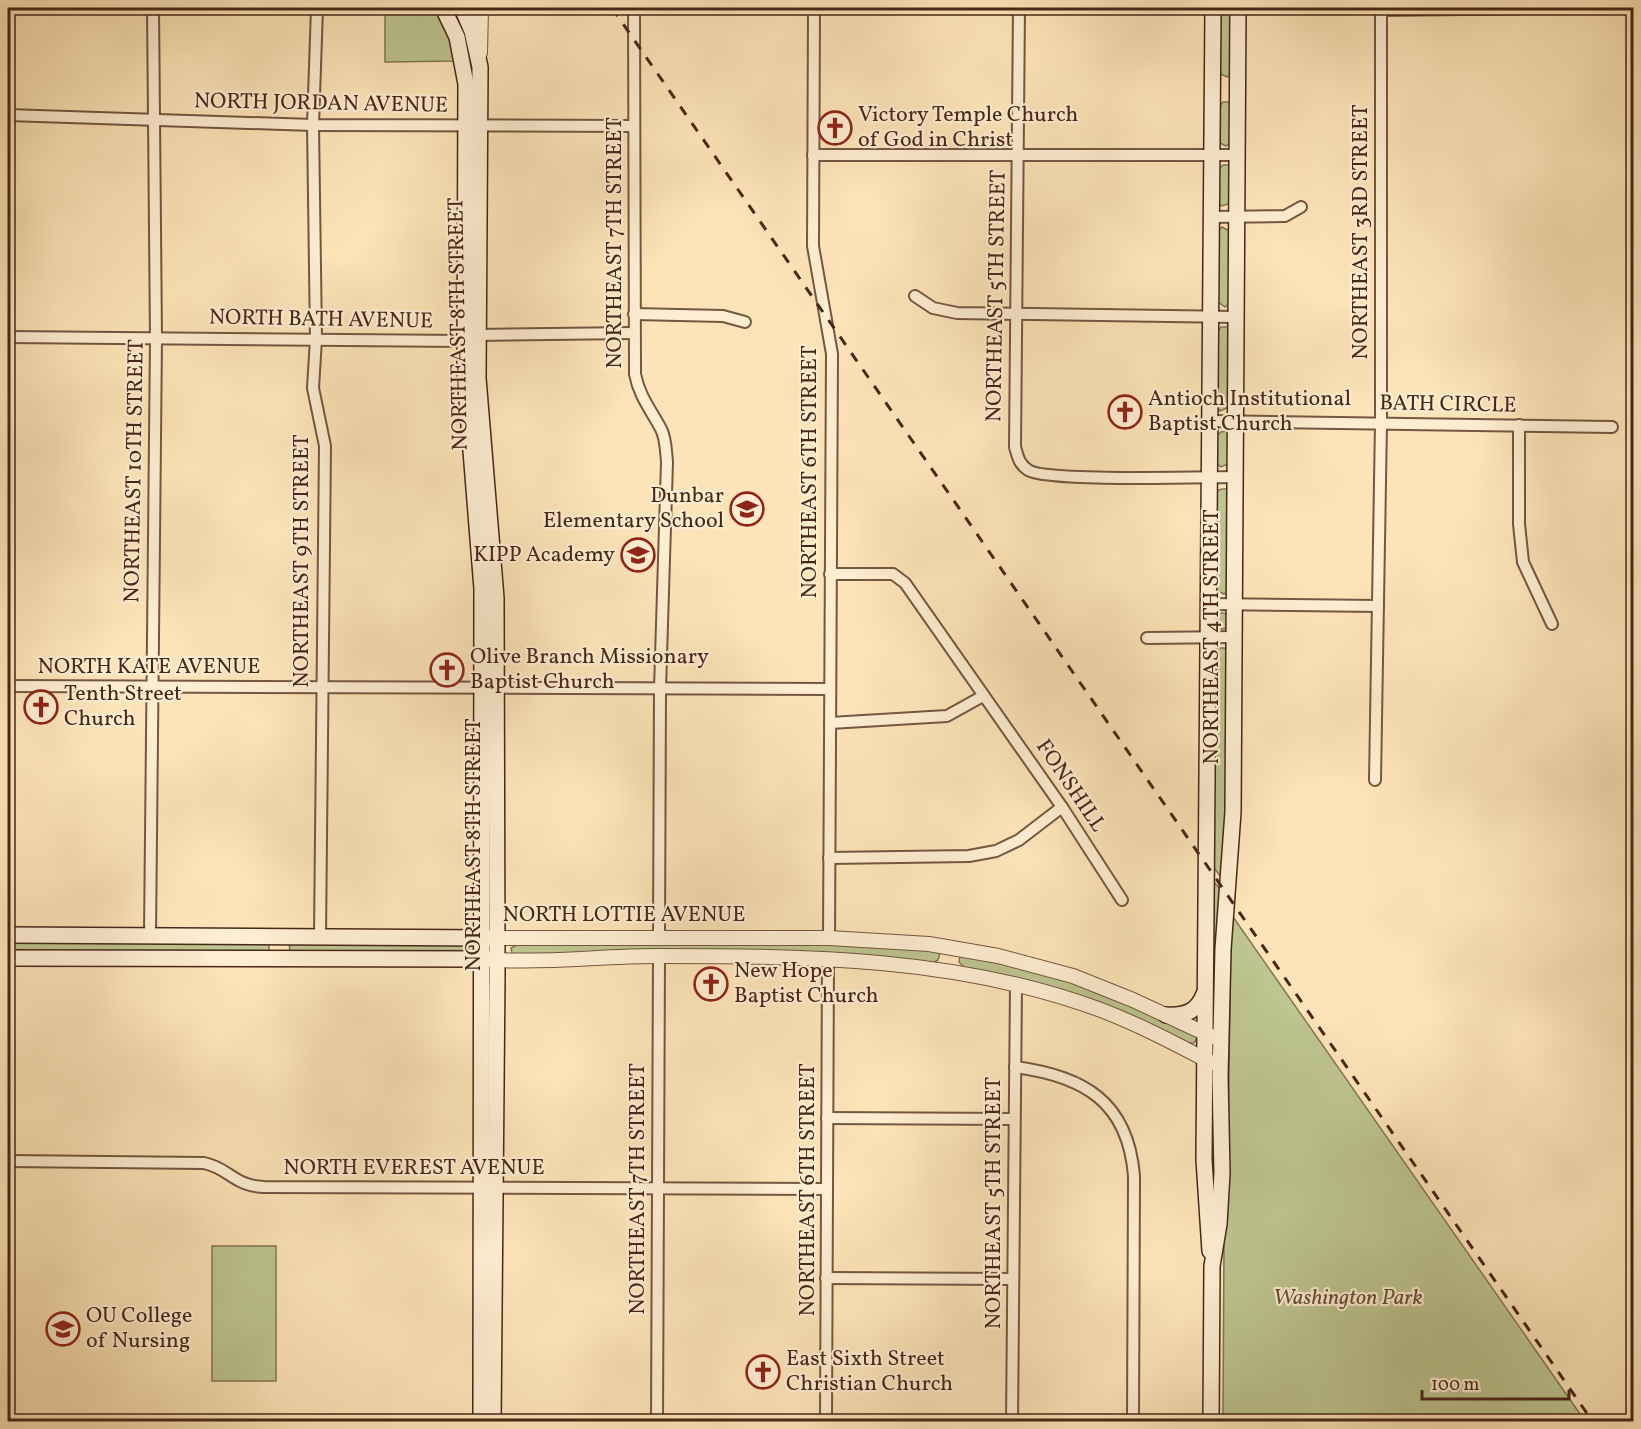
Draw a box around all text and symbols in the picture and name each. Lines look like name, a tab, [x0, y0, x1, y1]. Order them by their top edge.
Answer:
street label: NORTH JORDAN AVENUE	[194, 86, 448, 122]
place label: Victory Temple Church of God in Christ	[858, 100, 1078, 156]
street label: NORTHEAST 3RD STREET	[1346, 104, 1377, 360]
church icon: Victory Temple Church of God in Christ	[817, 110, 853, 146]
street label: NORTHEAST 7TH STREET	[600, 117, 631, 369]
street label: NORTHEAST 5TH STREET	[979, 169, 1015, 422]
street label: NORTHEAST 8TH STREET	[441, 197, 477, 451]
street label: NORTH BATH AVENUE	[209, 303, 433, 337]
street label: NORTHEAST 10TH STREET	[117, 339, 153, 603]
street label: NORTHEAST 6TH STREET	[795, 345, 826, 599]
place label: Antioch Institutional Baptist Church	[1148, 384, 1351, 440]
street label: BATH CIRCLE	[1379, 388, 1517, 422]
church icon: Antioch Institutional Baptist Church	[1107, 394, 1143, 430]
street label: NORTHEAST 9TH STREET	[287, 434, 318, 688]
place label: Dunbar Elementary School	[543, 481, 724, 537]
school or university icon: Dunbar Elementary School	[729, 491, 765, 527]
street label: NORTHEAST 4TH STREET	[1197, 509, 1228, 765]
school or university icon: KIPP Academy	[620, 537, 656, 573]
place label: KIPP Academy	[473, 540, 615, 571]
place label: Olive Branch Missionary Baptist Church	[470, 642, 709, 698]
street label: NORTH KATE AVENUE	[38, 652, 260, 683]
church icon: Olive Branch Missionary Baptist Church	[429, 652, 465, 688]
place label: Tenth Street Church	[64, 679, 182, 735]
church icon: Tenth Street Church	[23, 689, 59, 725]
street label: NORTHEAST 8TH STREET	[459, 718, 490, 972]
street label: FONSHILL	[1028, 733, 1112, 839]
street label: NORTH LOTTIE AVENUE	[503, 900, 745, 931]
place label: New Hope Baptist Church	[734, 956, 879, 1012]
church icon: New Hope Baptist Church	[693, 966, 729, 1002]
street label: NORTHEAST 7TH STREET	[623, 1063, 654, 1315]
street label: NORTHEAST 6TH STREET	[793, 1063, 824, 1317]
street label: NORTHEAST 5TH STREET	[979, 1077, 1010, 1329]
street label: NORTH EVEREST AVENUE	[283, 1153, 545, 1184]
park label: Washington Park	[1273, 1283, 1423, 1314]
place label: OU College of Nursing	[86, 1301, 192, 1357]
school or university icon: OU College of Nursing	[45, 1311, 81, 1347]
place label: East Sixth Street Christian Church	[786, 1344, 953, 1400]
church icon: East Sixth Street Christian Church	[745, 1354, 781, 1390]
scale bar	[1422, 1363, 1569, 1401]
text: 100 m	[1431, 1373, 1480, 1398]

